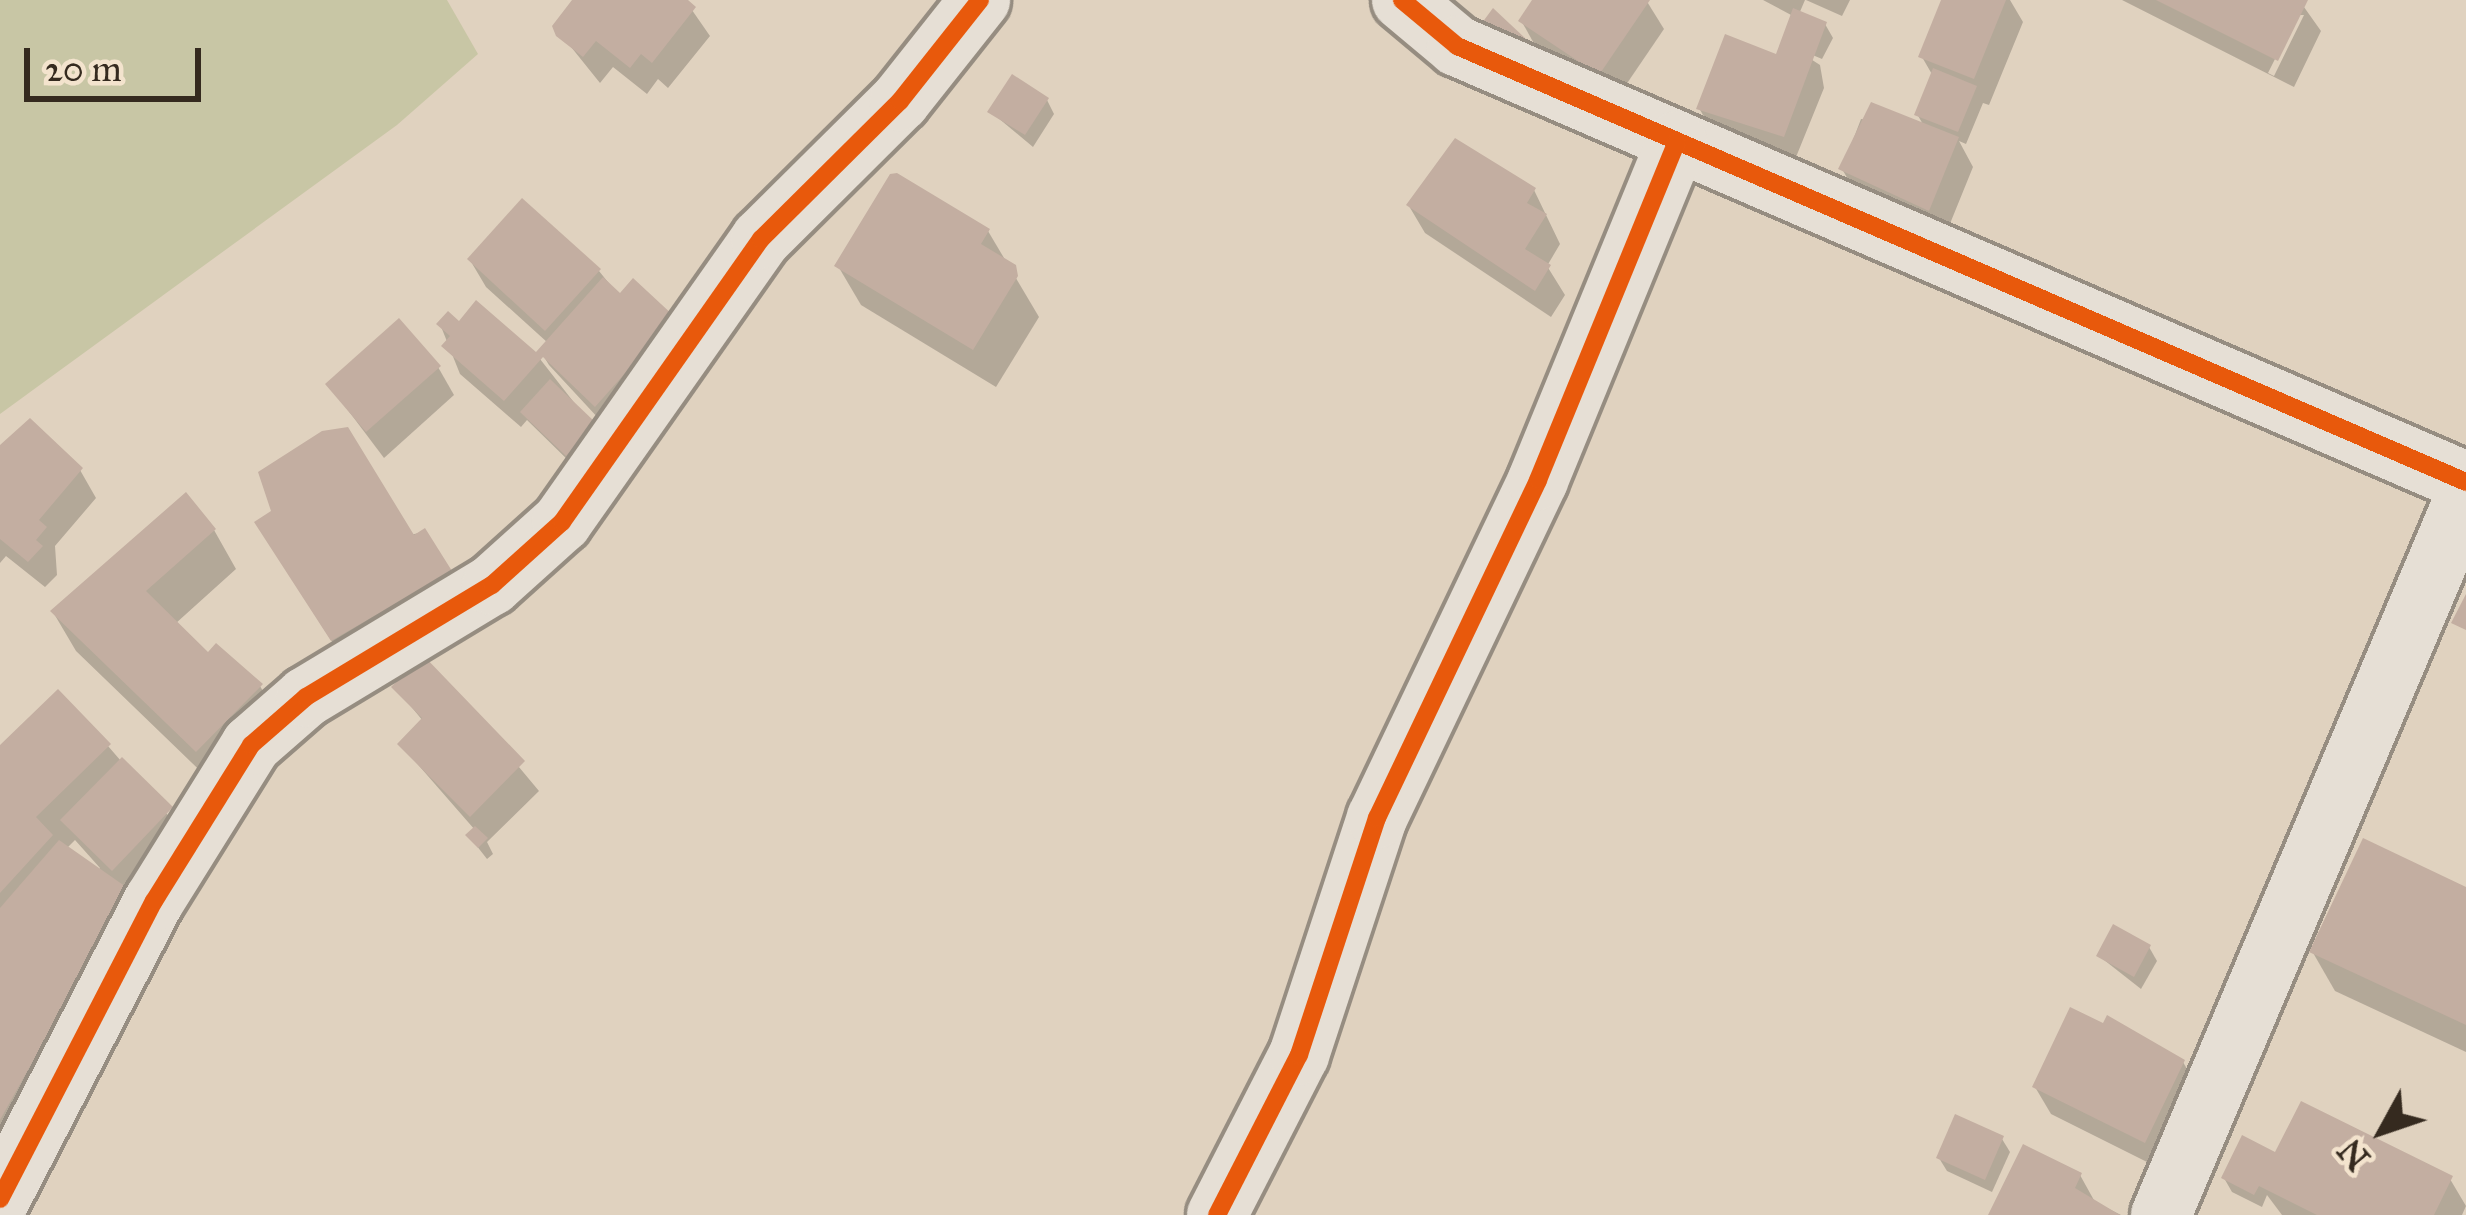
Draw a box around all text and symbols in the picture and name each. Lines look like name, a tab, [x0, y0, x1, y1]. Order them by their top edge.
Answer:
scale bar	[30, 24, 207, 98]
text: 20 m	[45, 47, 122, 91]
north arrow	[2322, 1071, 2442, 1191]
text: N	[2330, 1131, 2379, 1178]

